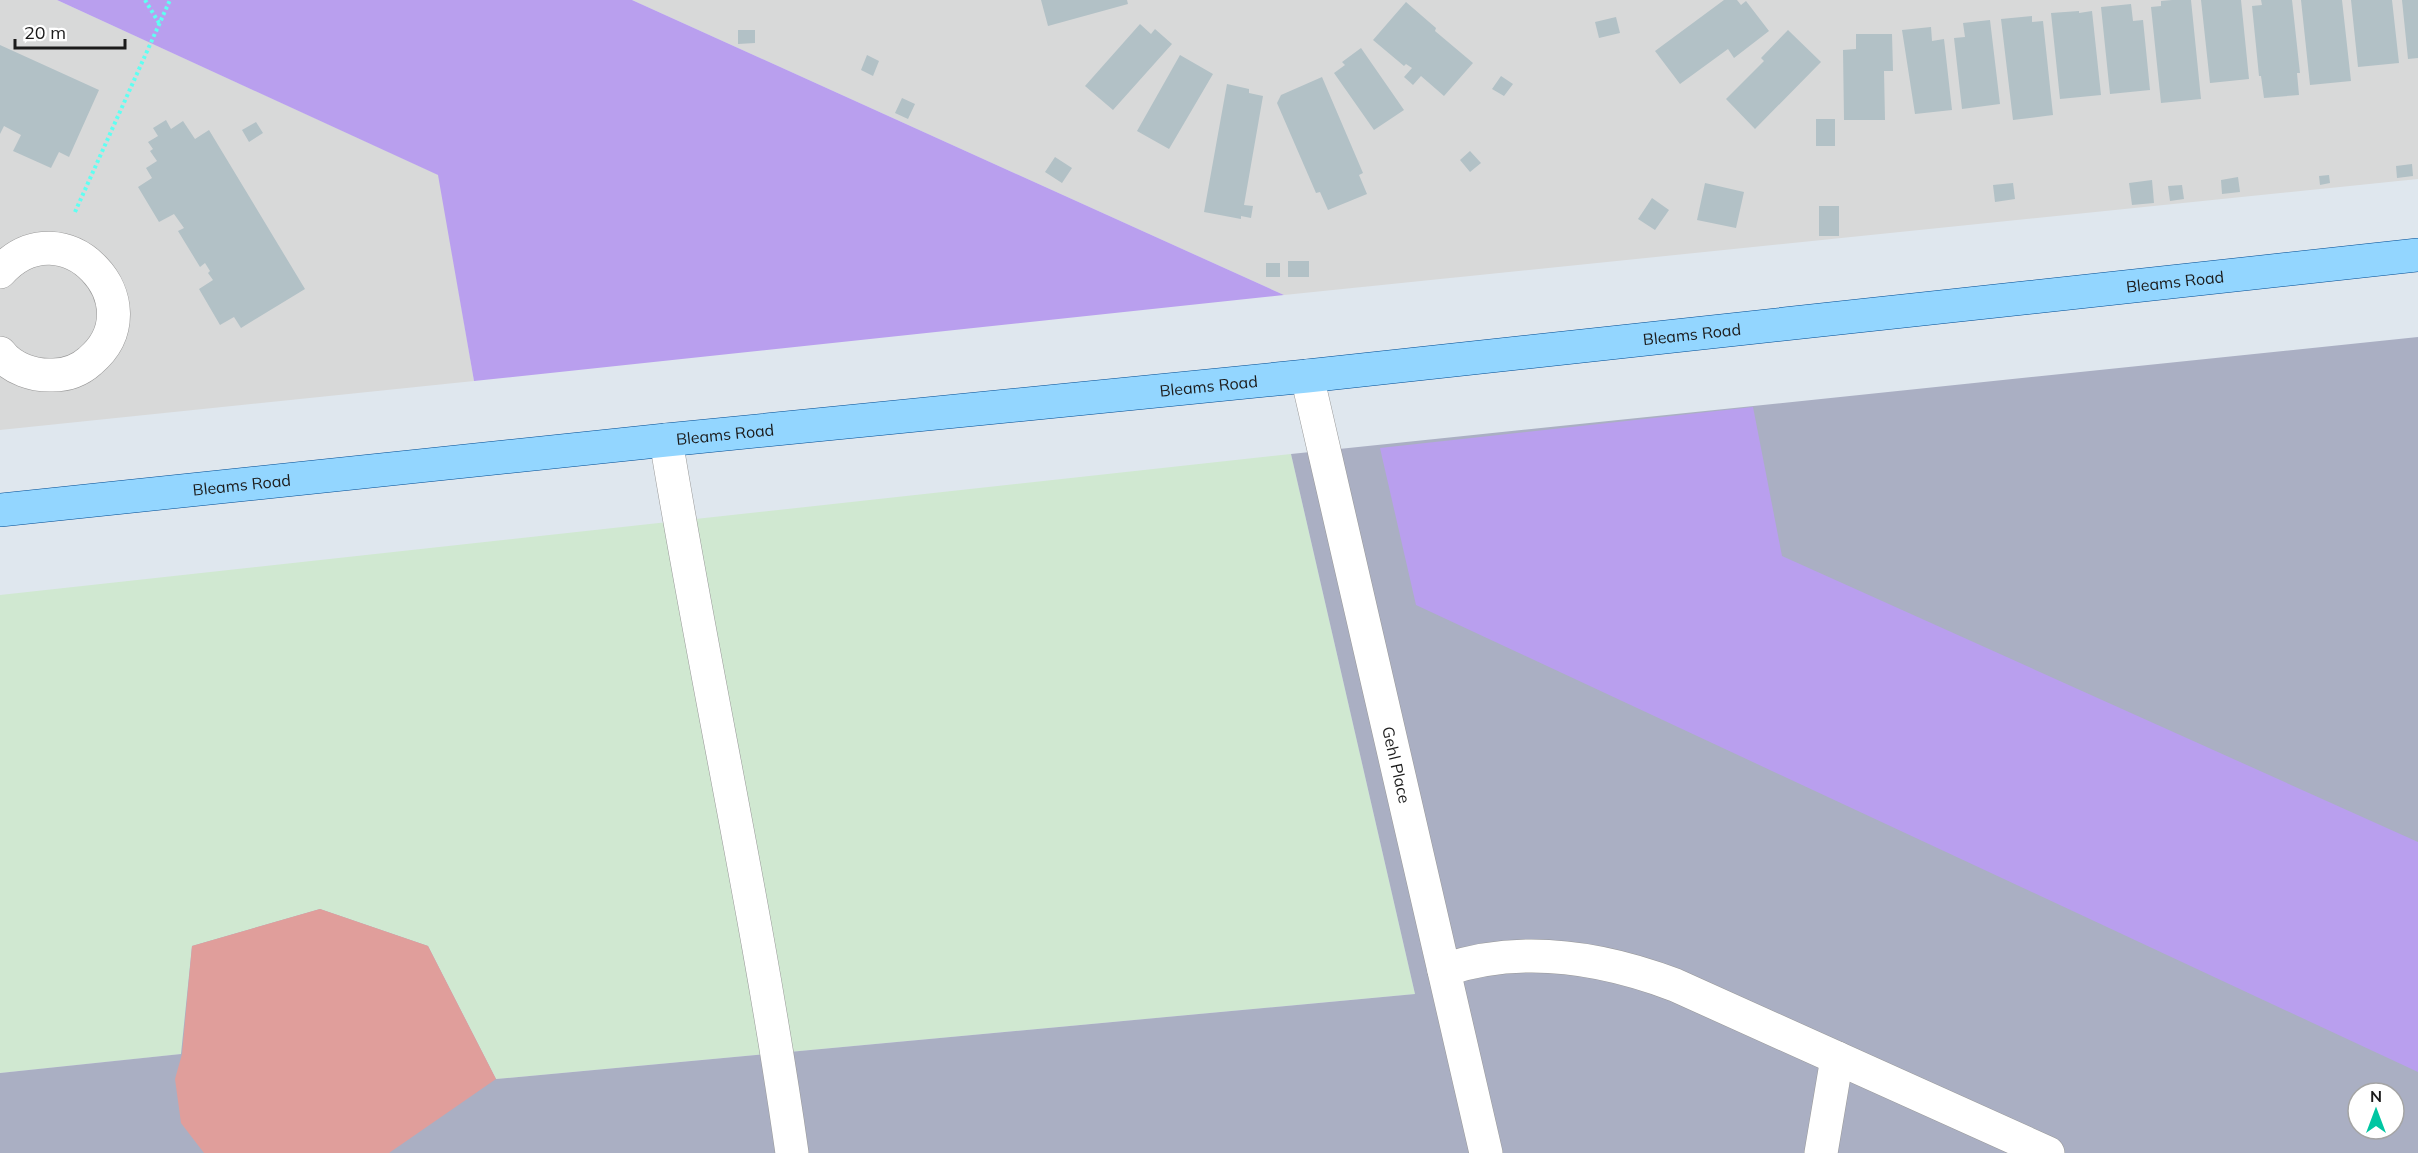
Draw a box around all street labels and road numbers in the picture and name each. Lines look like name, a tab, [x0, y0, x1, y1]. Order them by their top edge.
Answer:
street label: Bleams Road	[2125, 266, 2225, 297]
street label: Bleams Road	[1642, 319, 1742, 349]
street label: Bleams Road	[1159, 371, 1259, 401]
street label: Bleams Road	[675, 419, 775, 449]
street label: Bleams Road	[192, 470, 292, 500]
street label: Gehl Place	[1378, 724, 1415, 805]

